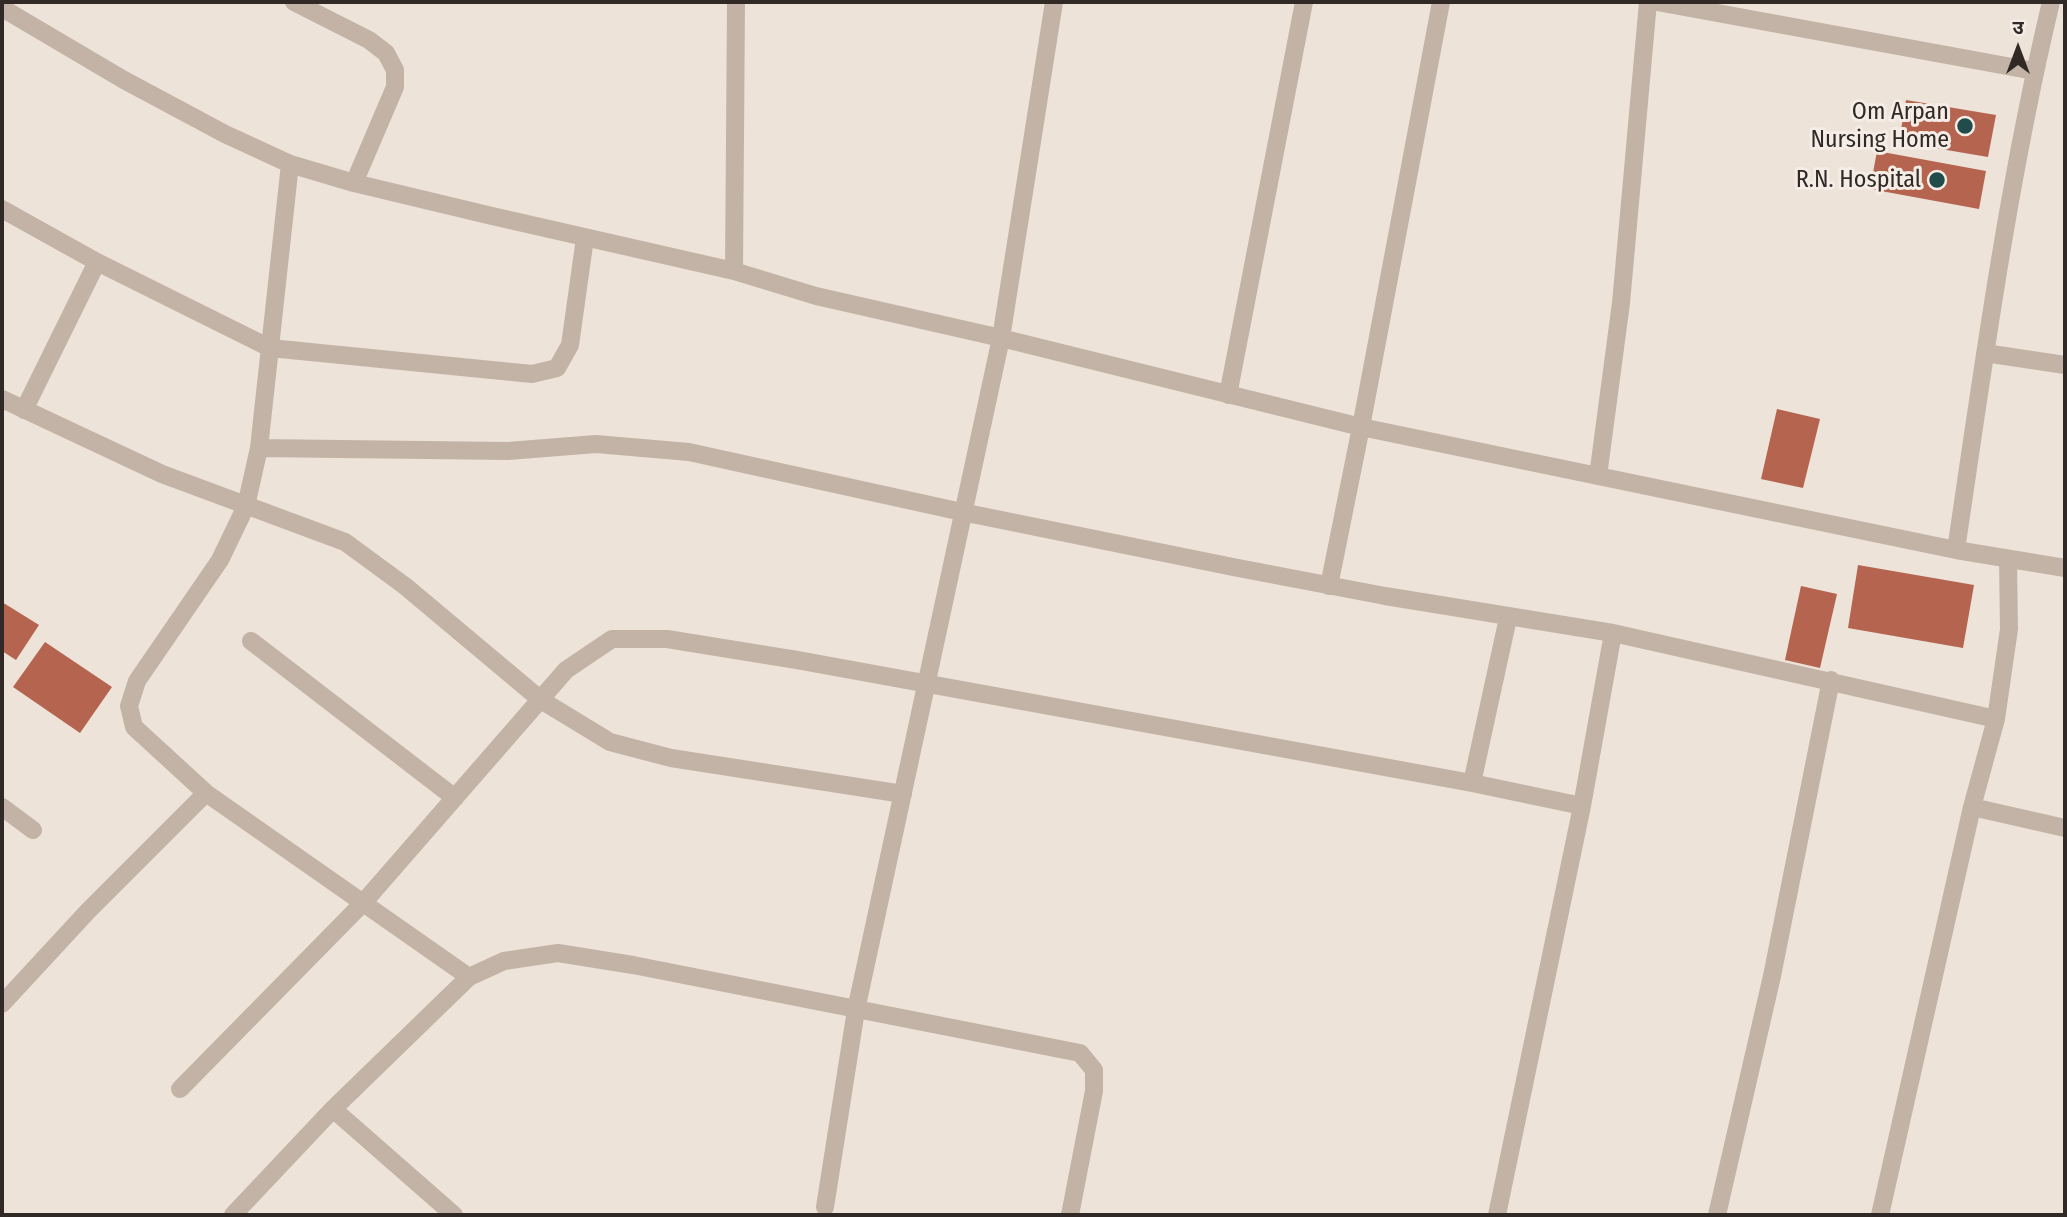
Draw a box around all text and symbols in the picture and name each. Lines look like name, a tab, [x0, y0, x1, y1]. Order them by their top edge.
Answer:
north arrow	[1983, 14, 2053, 84]
text: उ	[2012, 16, 2024, 39]
place label: Om Arpan Nursing Home	[1810, 98, 1949, 154]
marker: Om Arpan Nursing Home	[1955, 116, 1975, 136]
place label: R.N. Hospital	[1796, 166, 1921, 194]
marker: R.N. Hospital	[1927, 170, 1947, 190]

